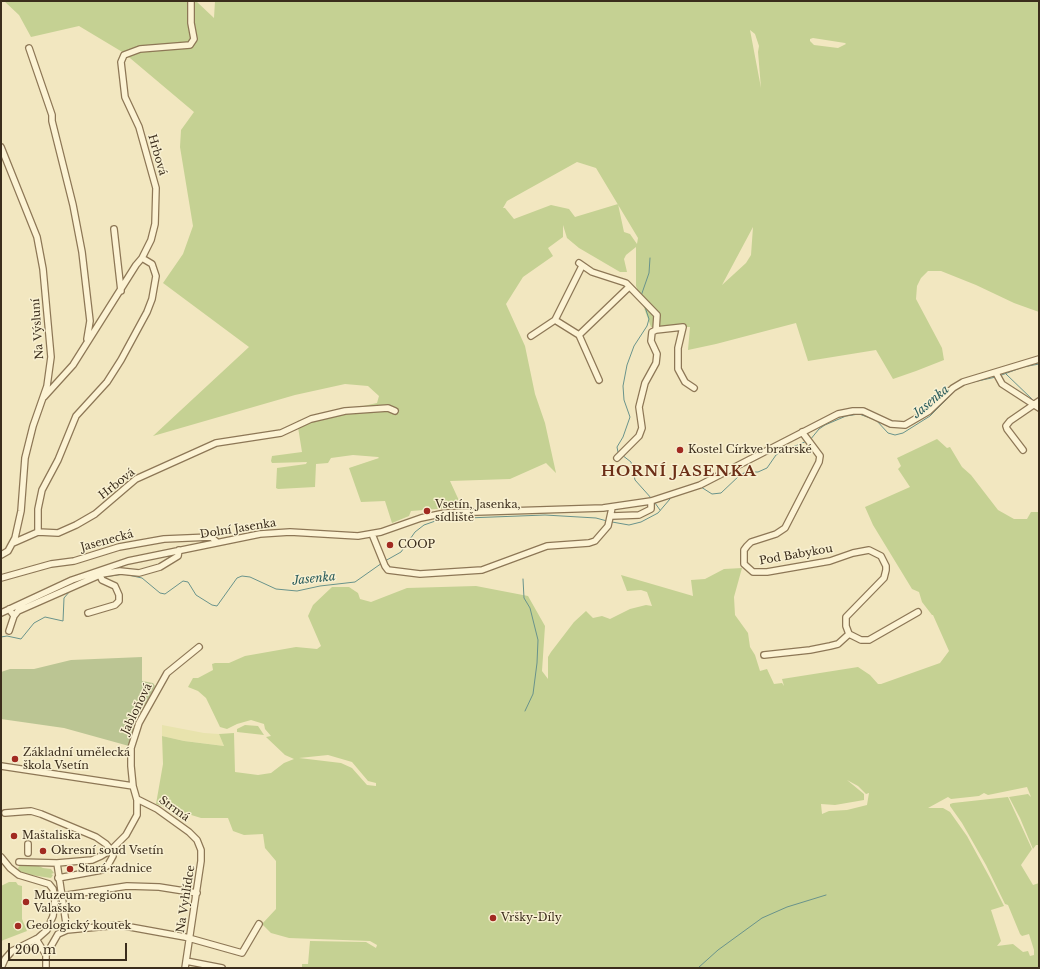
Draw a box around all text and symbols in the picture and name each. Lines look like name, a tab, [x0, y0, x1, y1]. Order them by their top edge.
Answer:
street label: Hrbová	[145, 133, 169, 177]
street label: Na Výsluní	[29, 298, 47, 360]
water label: Jasenka	[910, 383, 952, 421]
place label: Kostel Církve bratrské	[688, 443, 812, 457]
marker: Kostel Církve bratrské	[675, 445, 685, 455]
district label: HORNÍ JASENKA	[601, 463, 757, 481]
street label: Hrbová	[96, 466, 138, 502]
place label: Vsetín, Jasenka, sídliště	[435, 498, 520, 524]
marker: Vsetín, Jasenka, sídliště	[422, 506, 432, 516]
street label: Dolní Jasenka	[199, 516, 277, 542]
street label: Jasenecká	[79, 528, 135, 554]
place label: COOP	[398, 538, 435, 552]
marker: COOP	[385, 540, 395, 550]
street label: Pod Babykou	[758, 542, 834, 568]
water label: Jasenka	[292, 570, 336, 588]
street label: Jabloňová	[119, 681, 155, 737]
place label: Základní umělecká škola Vsetín	[23, 746, 130, 772]
marker: Základní umělecká škola Vsetín	[10, 754, 20, 764]
street label: Strmá	[156, 794, 192, 824]
place label: Maštaliska	[22, 829, 81, 843]
marker: Maštaliska	[9, 831, 19, 841]
place label: Okresní soud Vsetín	[51, 844, 164, 858]
marker: Okresní soud Vsetín	[38, 846, 48, 856]
place label: Stará radnice	[78, 862, 152, 876]
marker: Stará radnice	[65, 864, 75, 874]
street label: Na Vyhlídce	[174, 864, 198, 934]
place label: Muzeum regionu Valašsko	[34, 889, 132, 915]
marker: Muzeum regionu Valašsko	[21, 897, 31, 907]
place label: Vršky-Díly	[501, 911, 562, 925]
marker: Vršky-Díly	[488, 913, 498, 923]
place label: Geologický koutek	[26, 919, 131, 933]
marker: Geologický koutek	[13, 921, 23, 931]
scale bar	[10, 935, 129, 961]
text: 200 m	[15, 942, 56, 957]

